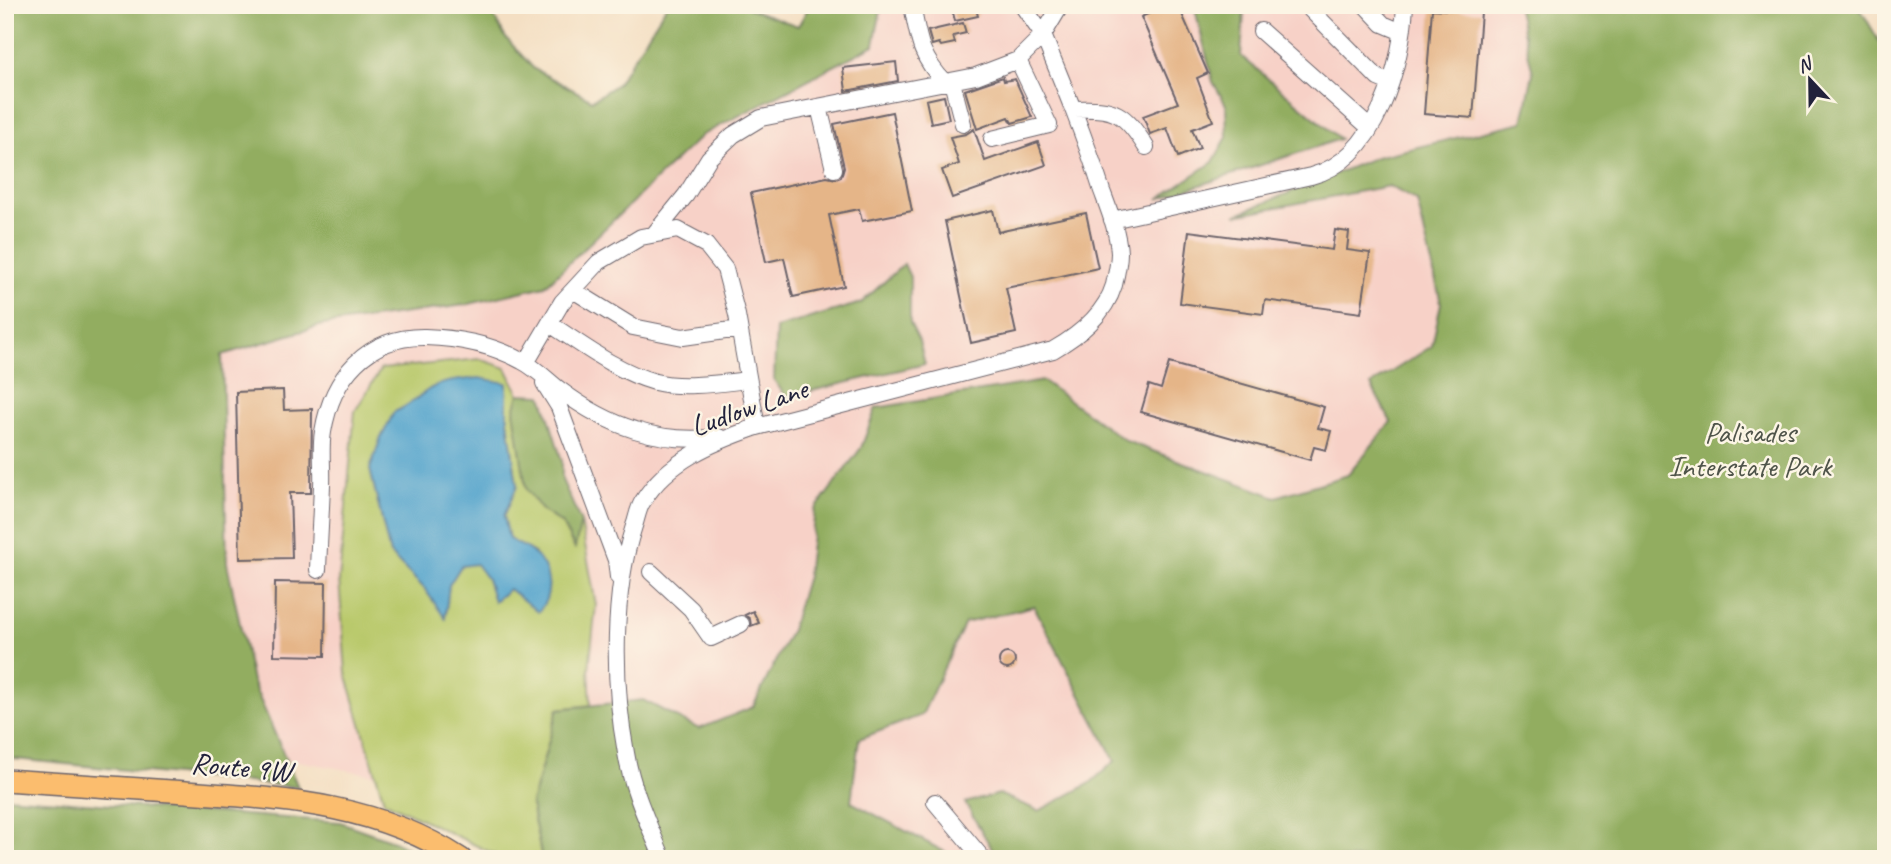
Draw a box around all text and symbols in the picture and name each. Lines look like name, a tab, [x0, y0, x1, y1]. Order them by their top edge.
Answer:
north arrow	[1776, 46, 1846, 116]
text: N	[1794, 51, 1817, 78]
street label: Ludlow Lane	[685, 369, 815, 445]
park label: Palisades Interstate Park	[1669, 413, 1833, 485]
street label: Route 9W	[190, 744, 298, 791]

